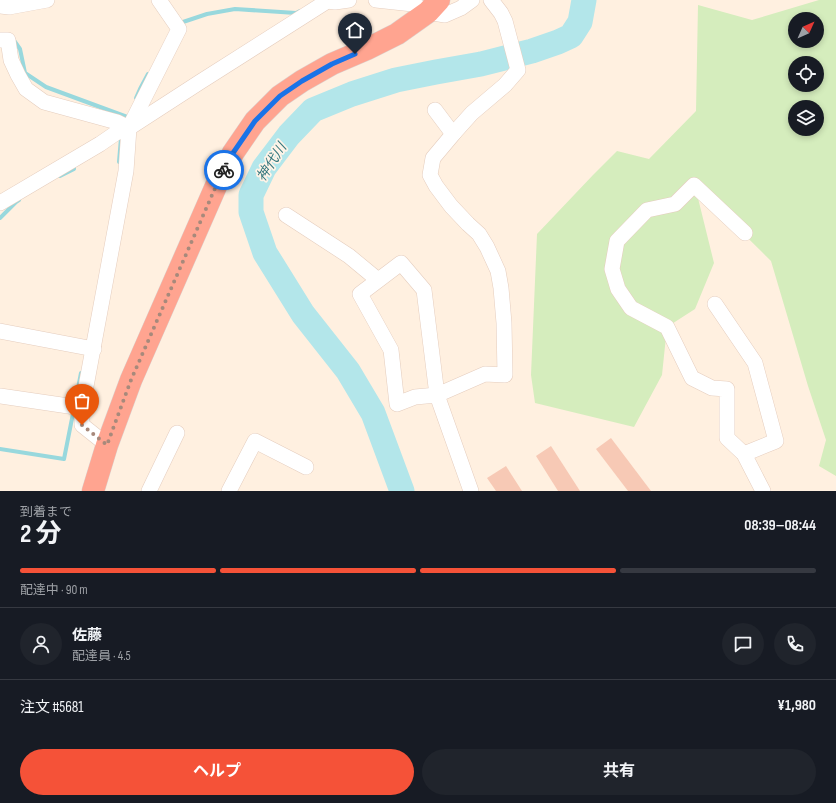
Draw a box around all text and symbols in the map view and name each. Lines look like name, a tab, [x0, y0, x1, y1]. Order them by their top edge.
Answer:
north arrow	[788, 12, 824, 48]
map controls	[788, 12, 824, 136]
pin	[338, 13, 372, 54]
icon: home	[344, 19, 366, 41]
button: locate	[788, 56, 824, 92]
button: layers	[788, 100, 824, 136]
water label: 神代川	[253, 138, 291, 185]
courier	[204, 150, 244, 190]
icon: bike	[213, 159, 235, 181]
pin	[65, 384, 99, 425]
icon: bag	[71, 390, 93, 412]
text: 到着まで	[20, 504, 72, 520]
text: 08:39–08:44	[744, 516, 816, 535]
text: 2 分	[20, 519, 61, 550]
text: 配達中 · 90 m	[20, 582, 88, 598]
button: person	[20, 623, 62, 665]
button: chat	[722, 623, 764, 665]
button: phone	[774, 623, 816, 665]
text: 佐藤	[72, 626, 102, 645]
text: 配達員 · 4.5	[72, 648, 131, 664]
text: ¥1,980	[777, 696, 816, 715]
text: 注文 #5681	[20, 698, 84, 717]
button: ヘルプ	[20, 749, 414, 795]
button: 共有	[422, 749, 816, 795]

